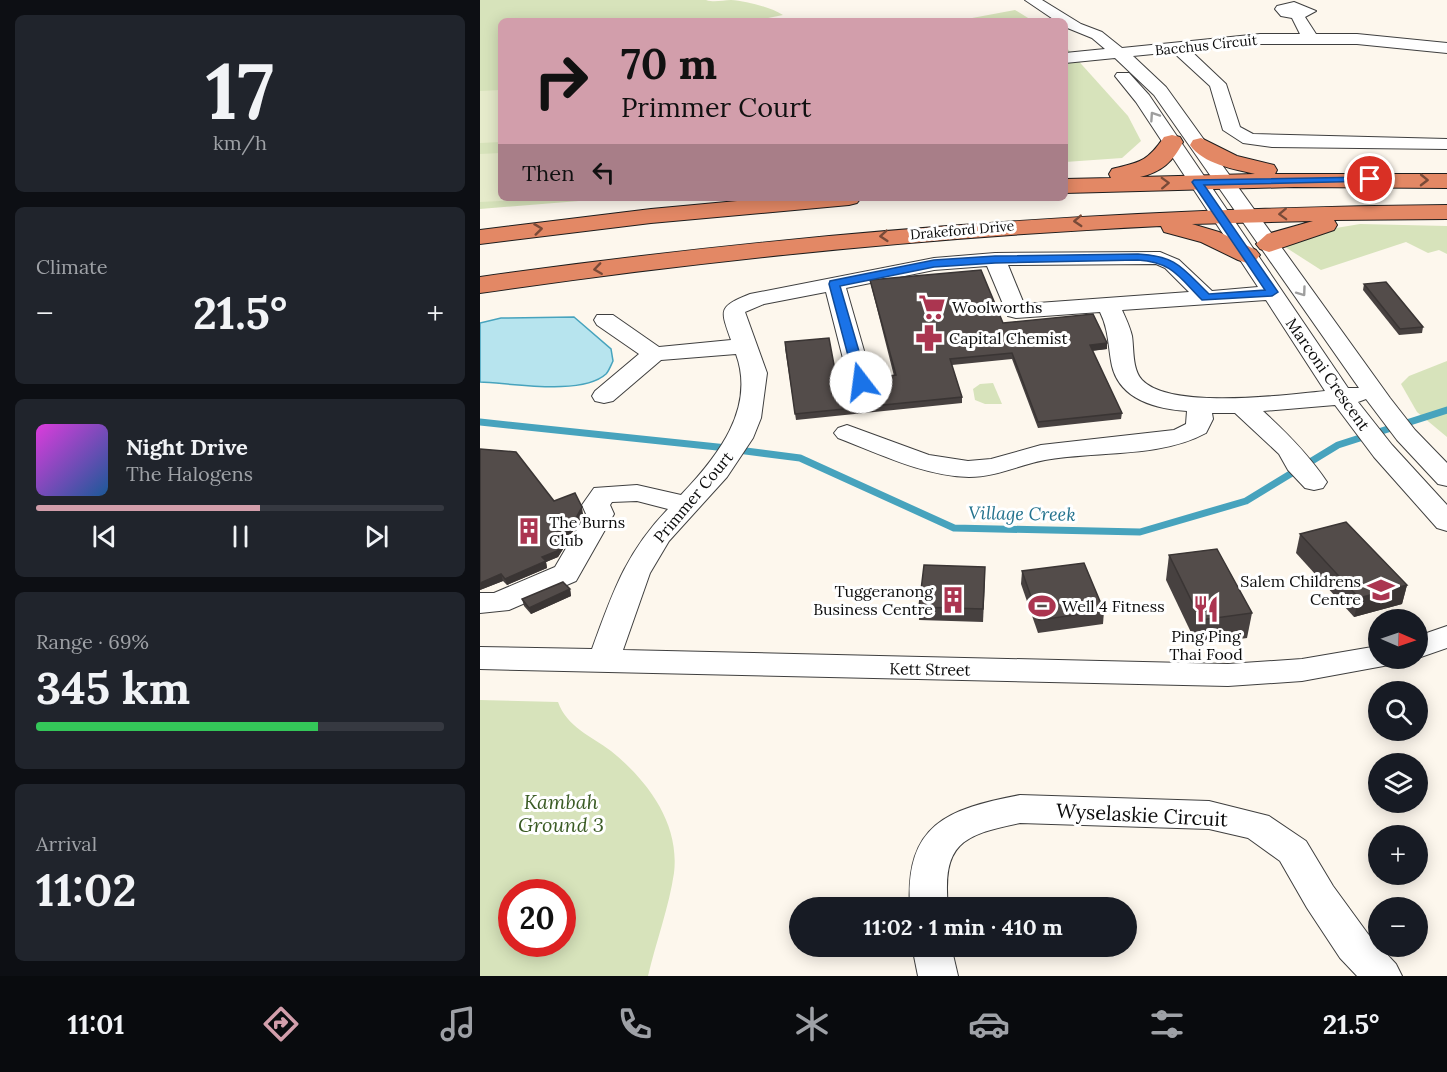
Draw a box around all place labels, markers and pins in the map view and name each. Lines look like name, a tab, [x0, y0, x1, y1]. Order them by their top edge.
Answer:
pin	[1344, 153, 1395, 204]
supermarket icon: Woolworths	[917, 292, 947, 322]
place label: Woolworths	[952, 297, 1043, 317]
pharmacy icon: Capital Chemist	[914, 323, 944, 353]
place label: Capital Chemist	[949, 328, 1068, 348]
place label: The Burns Club	[549, 512, 625, 550]
building icon: The Burns Club	[514, 516, 544, 546]
place label: Salem Childrens Centre	[1240, 571, 1361, 609]
school or university icon: Salem Childrens Centre	[1366, 575, 1396, 605]
place label: Tuggeranong Business Centre	[813, 581, 934, 619]
building icon: Tuggeranong Business Centre	[938, 585, 968, 615]
sports icon: Well 4 Fitness	[1027, 591, 1057, 621]
restaurant icon: Ping Ping Thai Food	[1191, 594, 1221, 624]
place label: Well 4 Fitness	[1062, 596, 1165, 616]
place label: Ping Ping Thai Food	[1169, 626, 1243, 664]

